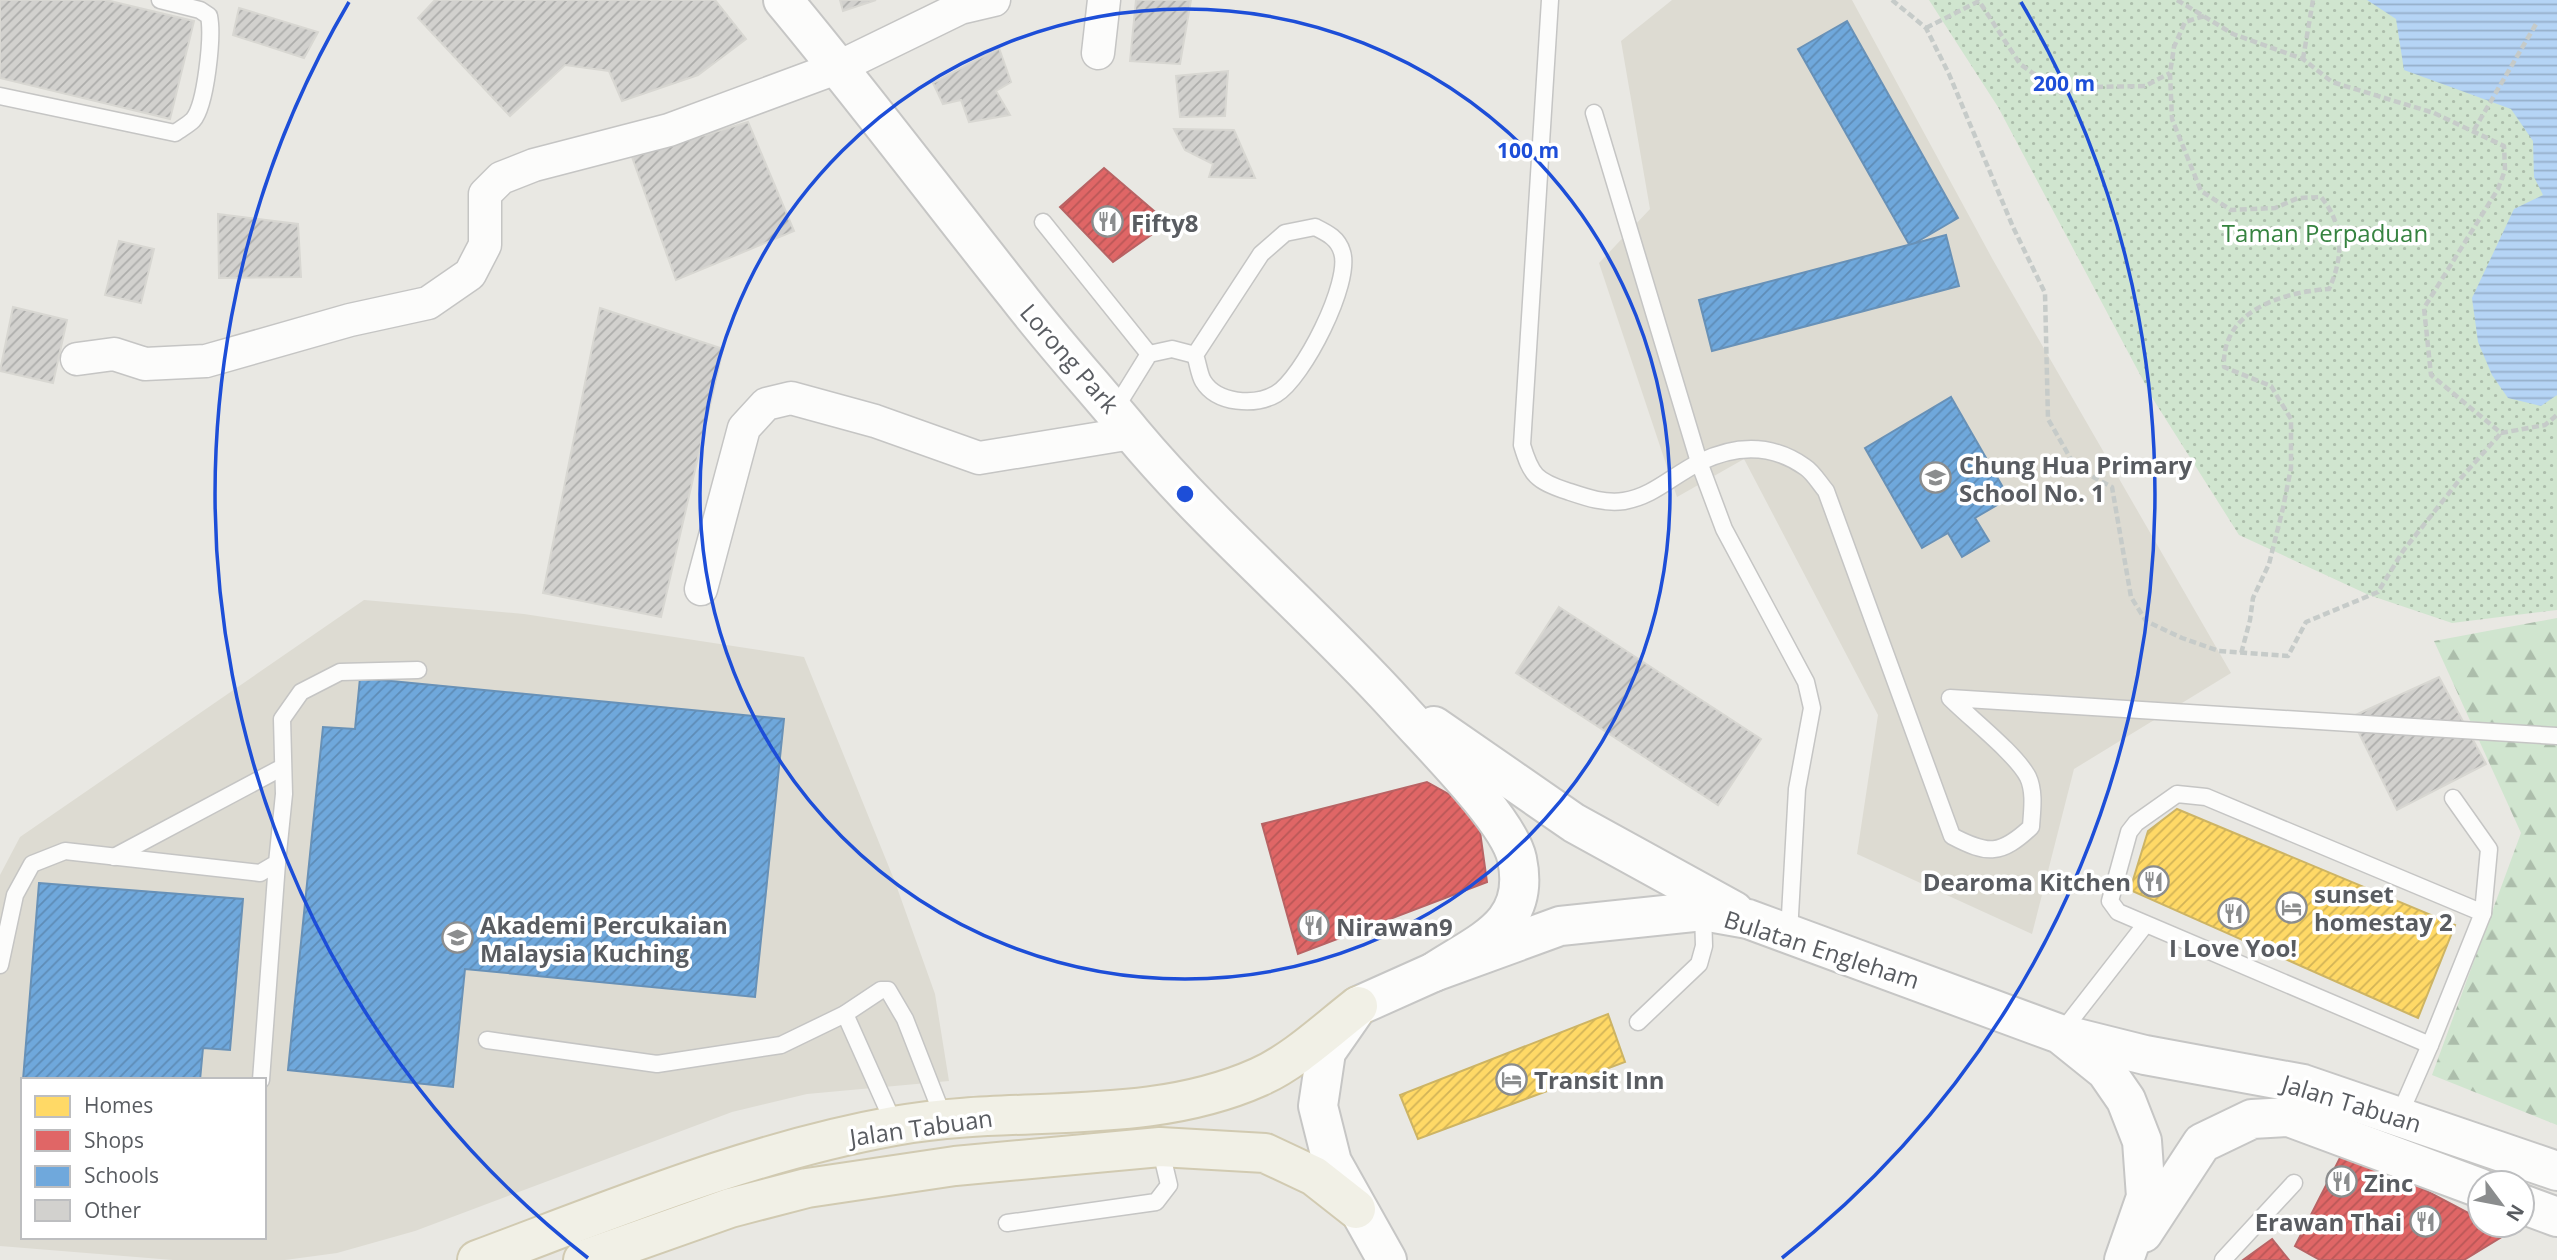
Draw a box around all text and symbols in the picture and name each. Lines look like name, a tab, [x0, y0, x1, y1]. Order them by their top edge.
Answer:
text: 200 m	[2033, 69, 2095, 97]
text: 100 m	[1497, 136, 1559, 164]
restaurant icon: Fifty8	[1091, 205, 1125, 239]
place label: Fifty8	[1131, 206, 1199, 239]
park label: Taman Perpaduan	[2222, 216, 2428, 249]
street label: Lorong Park	[1013, 296, 1127, 420]
place label: Chung Hua Primary School No. 1	[1959, 448, 2193, 509]
school or university icon: Chung Hua Primary School No. 1	[1919, 461, 1953, 495]
centre of rings	[1173, 482, 1197, 506]
restaurant icon: Dearoma Kitchen	[2137, 864, 2171, 898]
place label: Dearoma Kitchen	[1923, 865, 2131, 898]
place label: sunset homestay 2	[2314, 877, 2453, 938]
hotel icon: sunset homestay 2	[2274, 890, 2308, 924]
restaurant icon: I Love Yoo!	[2216, 896, 2250, 930]
street label: Bulatan Engleham	[1720, 902, 1924, 996]
place label: Akademi Percukaian Malaysia Kuching	[480, 908, 728, 969]
restaurant icon: Nirawan9	[1296, 909, 1330, 943]
place label: Nirawan9	[1336, 910, 1453, 943]
school or university icon: Akademi Percukaian Malaysia Kuching	[440, 921, 474, 955]
place label: I Love Yoo!	[2169, 931, 2297, 964]
hotel icon: Transit Inn	[1494, 1062, 1528, 1096]
place label: Transit Inn	[1534, 1063, 1664, 1096]
street label: Jalan Tabuan	[2276, 1066, 2426, 1140]
legend	[21, 1078, 266, 1239]
text: Homes	[84, 1091, 153, 1119]
street label: Jalan Tabuan	[845, 1101, 995, 1154]
text: Shops	[84, 1126, 144, 1154]
text: Schools	[84, 1161, 159, 1189]
restaurant icon: Zinc	[2324, 1165, 2358, 1199]
place label: Zinc	[2364, 1166, 2413, 1199]
north arrow	[2466, 1169, 2536, 1239]
text: Other	[84, 1196, 141, 1224]
text: N	[2500, 1200, 2531, 1226]
restaurant icon: Erawan Thai	[2408, 1204, 2442, 1238]
place label: Erawan Thai	[2255, 1205, 2402, 1238]

